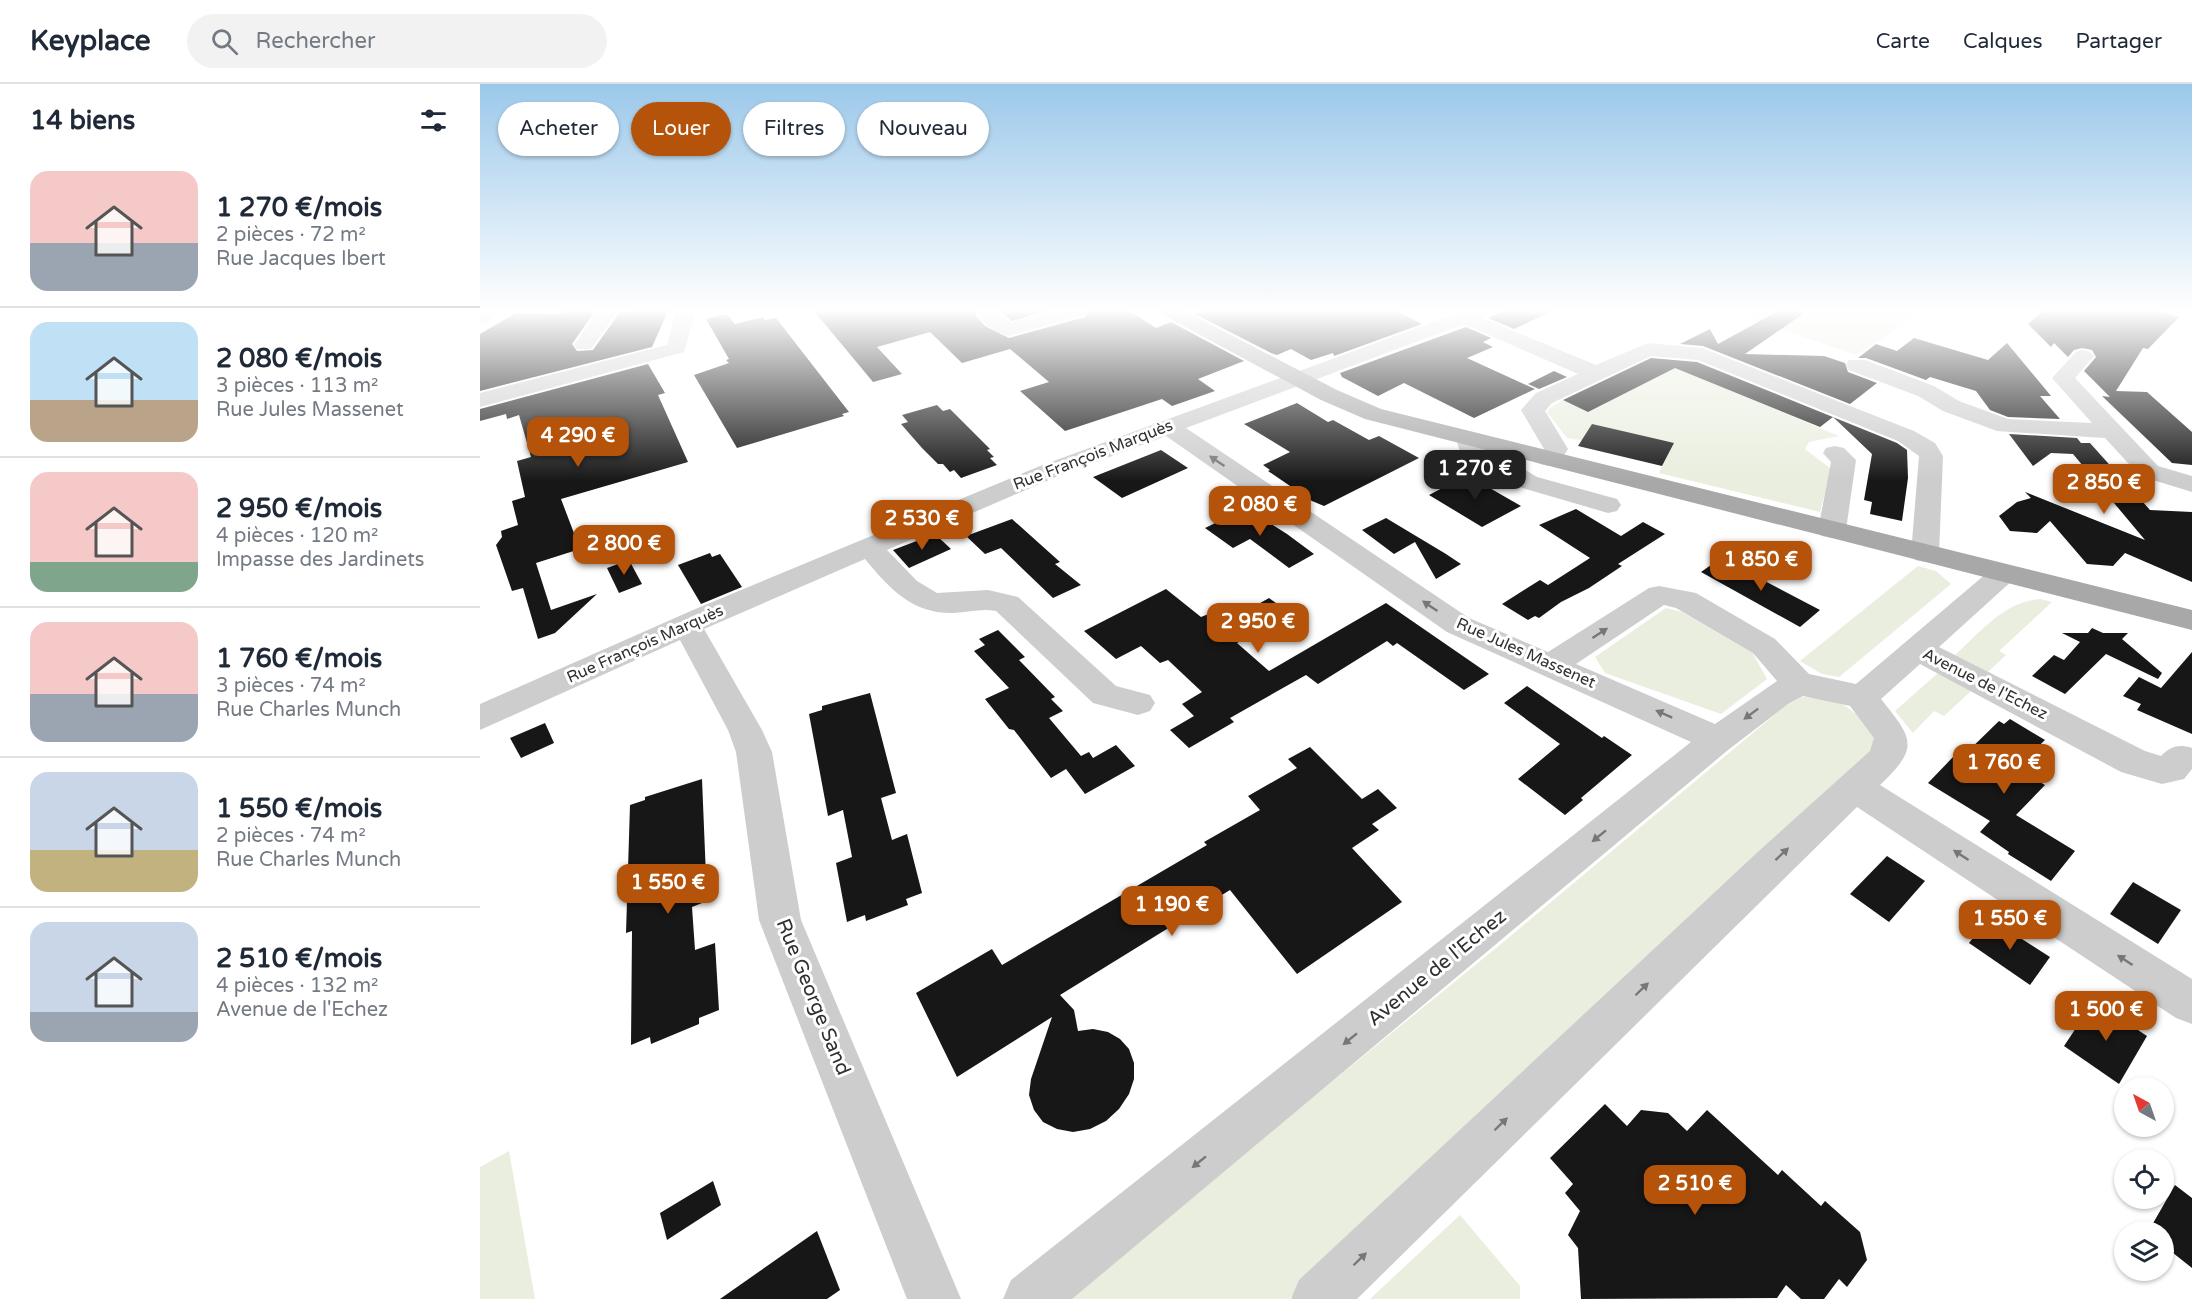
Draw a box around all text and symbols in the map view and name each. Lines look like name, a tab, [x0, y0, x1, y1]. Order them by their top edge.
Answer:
search box	[187, 14, 607, 68]
text: Keyplace	[30, 24, 151, 58]
icon: search	[208, 25, 241, 58]
text: Rechercher	[256, 28, 375, 54]
text: Carte	[1876, 29, 1930, 54]
text: Calques	[1963, 29, 2043, 54]
text: Partager	[2076, 29, 2162, 54]
chip: Acheter	[498, 102, 619, 156]
chip: Louer	[631, 102, 731, 156]
chip: Filtres	[743, 102, 845, 156]
chip: Nouveau	[857, 102, 989, 156]
icon: filters	[417, 104, 450, 137]
text: 14 biens	[30, 105, 135, 136]
text: 1 270 €/mois	[216, 192, 382, 223]
icon: home	[78, 195, 150, 267]
text: 2 pièces · 72 m²	[216, 223, 366, 247]
text: Rue Jacques Ibert	[216, 247, 386, 271]
text: 2 080 €/mois	[216, 343, 382, 374]
icon: home	[78, 346, 150, 418]
text: 3 pièces · 113 m²	[216, 374, 378, 398]
text: Rue Jules Massenet	[216, 398, 404, 422]
street label: Rue François Marquès	[1010, 415, 1176, 495]
pin: 4 290 €	[523, 417, 633, 468]
text: 4 290 €	[541, 424, 615, 448]
pin: 1 270 €	[1420, 450, 1530, 501]
one-way arrow	[1209, 455, 1226, 466]
text: 1 270 €	[1438, 457, 1512, 481]
pin: 2 850 €	[2049, 464, 2159, 515]
text: 2 850 €	[2067, 471, 2141, 495]
pin: 2 080 €	[1205, 486, 1315, 537]
text: 2 950 €/mois	[216, 493, 382, 524]
text: 2 080 €	[1223, 493, 1297, 517]
icon: home	[78, 496, 150, 568]
pin: 2 530 €	[867, 500, 977, 551]
text: 2 530 €	[885, 507, 959, 531]
text: 4 pièces · 120 m²	[216, 524, 378, 548]
pin: 2 800 €	[569, 525, 679, 576]
text: 2 800 €	[587, 532, 661, 556]
pin: 1 850 €	[1706, 541, 1816, 592]
text: Impasse des Jardinets	[216, 548, 424, 572]
text: 1 850 €	[1724, 548, 1798, 572]
street label: Rue François Marquès	[564, 600, 726, 688]
one-way arrow	[1423, 600, 1439, 612]
pin: 2 950 €	[1203, 603, 1313, 654]
text: 2 950 €	[1221, 610, 1295, 634]
street label: Rue Jules Massenet	[1453, 613, 1599, 693]
one-way arrow	[1592, 627, 1608, 638]
text: 1 760 €/mois	[216, 643, 382, 674]
street label: Avenue de l'Echez	[1919, 644, 2051, 724]
icon: home	[78, 646, 150, 718]
text: 3 pièces · 74 m²	[216, 674, 366, 698]
text: Rue Charles Munch	[216, 698, 401, 722]
one-way arrow	[1744, 708, 1759, 720]
one-way arrow	[1655, 709, 1673, 719]
pin: 1 760 €	[1949, 744, 2059, 795]
text: 1 760 €	[1967, 751, 2041, 775]
text: 1 550 €/mois	[216, 793, 382, 824]
icon: home	[78, 796, 150, 868]
text: 2 pièces · 74 m²	[216, 824, 366, 848]
one-way arrow	[1591, 830, 1607, 843]
one-way arrow	[1775, 847, 1790, 861]
text: Rue Charles Munch	[216, 848, 401, 872]
one-way arrow	[1953, 849, 1969, 861]
pin: 1 550 €	[613, 864, 723, 915]
text: 1 550 €	[631, 871, 705, 895]
pin: 1 190 €	[1117, 886, 1227, 937]
text: 1 190 €	[1135, 893, 1209, 917]
pin: 1 550 €	[1955, 900, 2065, 951]
street label: Avenue de l'Echez	[1363, 905, 1511, 1031]
text: 1 550 €	[1973, 907, 2047, 931]
street label: Rue George Sand	[771, 915, 855, 1079]
text: 2 510 €/mois	[216, 943, 382, 974]
icon: home	[78, 946, 150, 1018]
one-way arrow	[2117, 955, 2133, 966]
text: 4 pièces · 132 m²	[216, 974, 378, 998]
one-way arrow	[1634, 982, 1648, 996]
pin: 1 500 €	[2051, 991, 2161, 1042]
text: Avenue de l'Echez	[216, 998, 388, 1022]
text: 1 500 €	[2069, 998, 2143, 1022]
one-way arrow	[1342, 1032, 1358, 1045]
north arrow	[2114, 1077, 2174, 1137]
map controls	[2114, 1077, 2174, 1281]
one-way arrow	[1493, 1117, 1507, 1131]
button: locate	[2114, 1149, 2174, 1209]
one-way arrow	[1191, 1155, 1207, 1168]
pin: 2 510 €	[1640, 1165, 1750, 1216]
text: 2 510 €	[1658, 1172, 1732, 1196]
button: layers	[2114, 1221, 2174, 1281]
one-way arrow	[1353, 1252, 1367, 1266]

